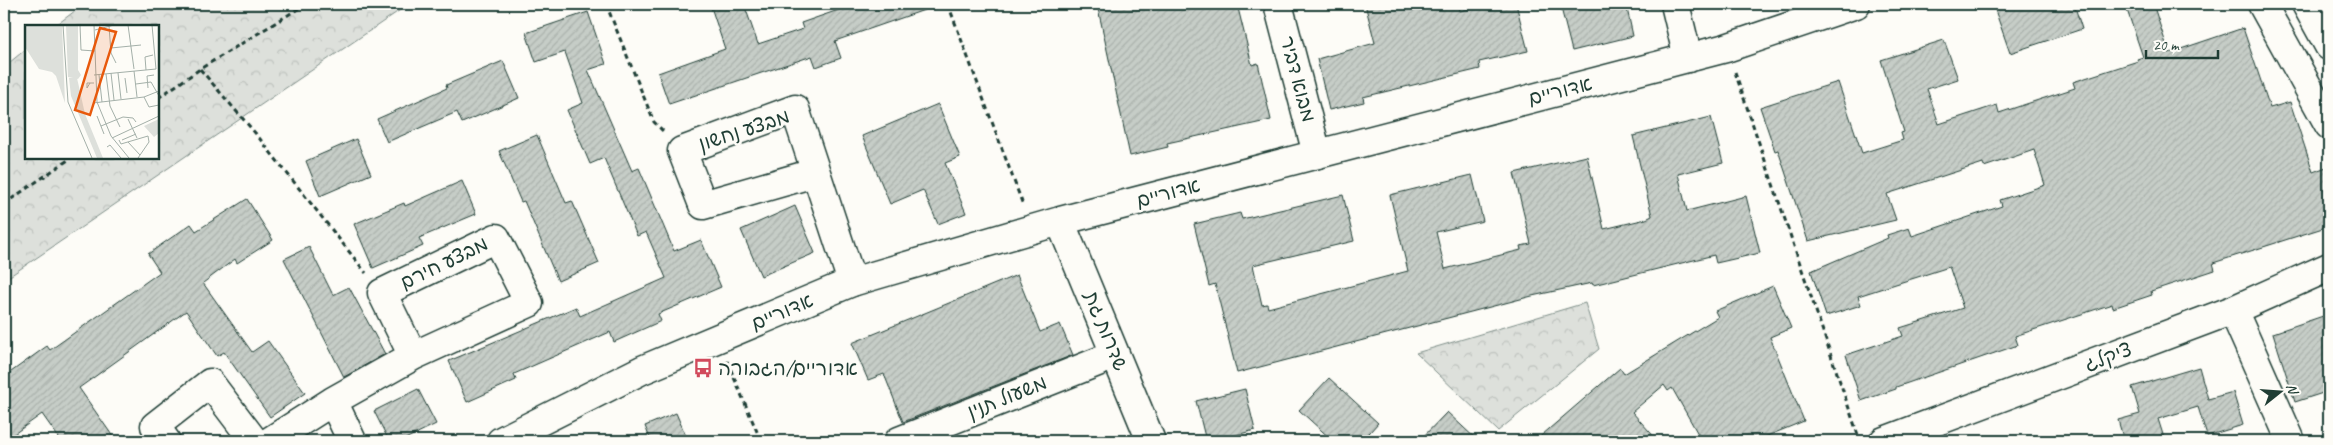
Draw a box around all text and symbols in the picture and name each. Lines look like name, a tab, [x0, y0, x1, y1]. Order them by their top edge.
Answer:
inset map	[25, 25, 159, 159]
scale bar	[2146, 28, 2218, 60]
street label: מבוא דביר	[1275, 33, 1321, 125]
text: 20 m	[2153, 36, 2180, 55]
street label: אדוריים	[1525, 71, 1595, 111]
street label: מבצע נחשון	[695, 104, 793, 156]
street label: אדוריים	[1133, 172, 1203, 214]
street label: מבצע חירם	[396, 231, 492, 295]
street label: שדרות גת	[1078, 287, 1133, 374]
street label: אדוריים	[747, 288, 817, 336]
street label: ציקלג	[2081, 337, 2135, 377]
place label: אדוריים/הגבורה	[718, 356, 858, 381]
bus stop icon: אדוריים/הגבורה	[692, 357, 714, 379]
north arrow	[2256, 368, 2306, 418]
street label: משעול תנין	[963, 370, 1051, 424]
text: N	[2283, 382, 2302, 397]

